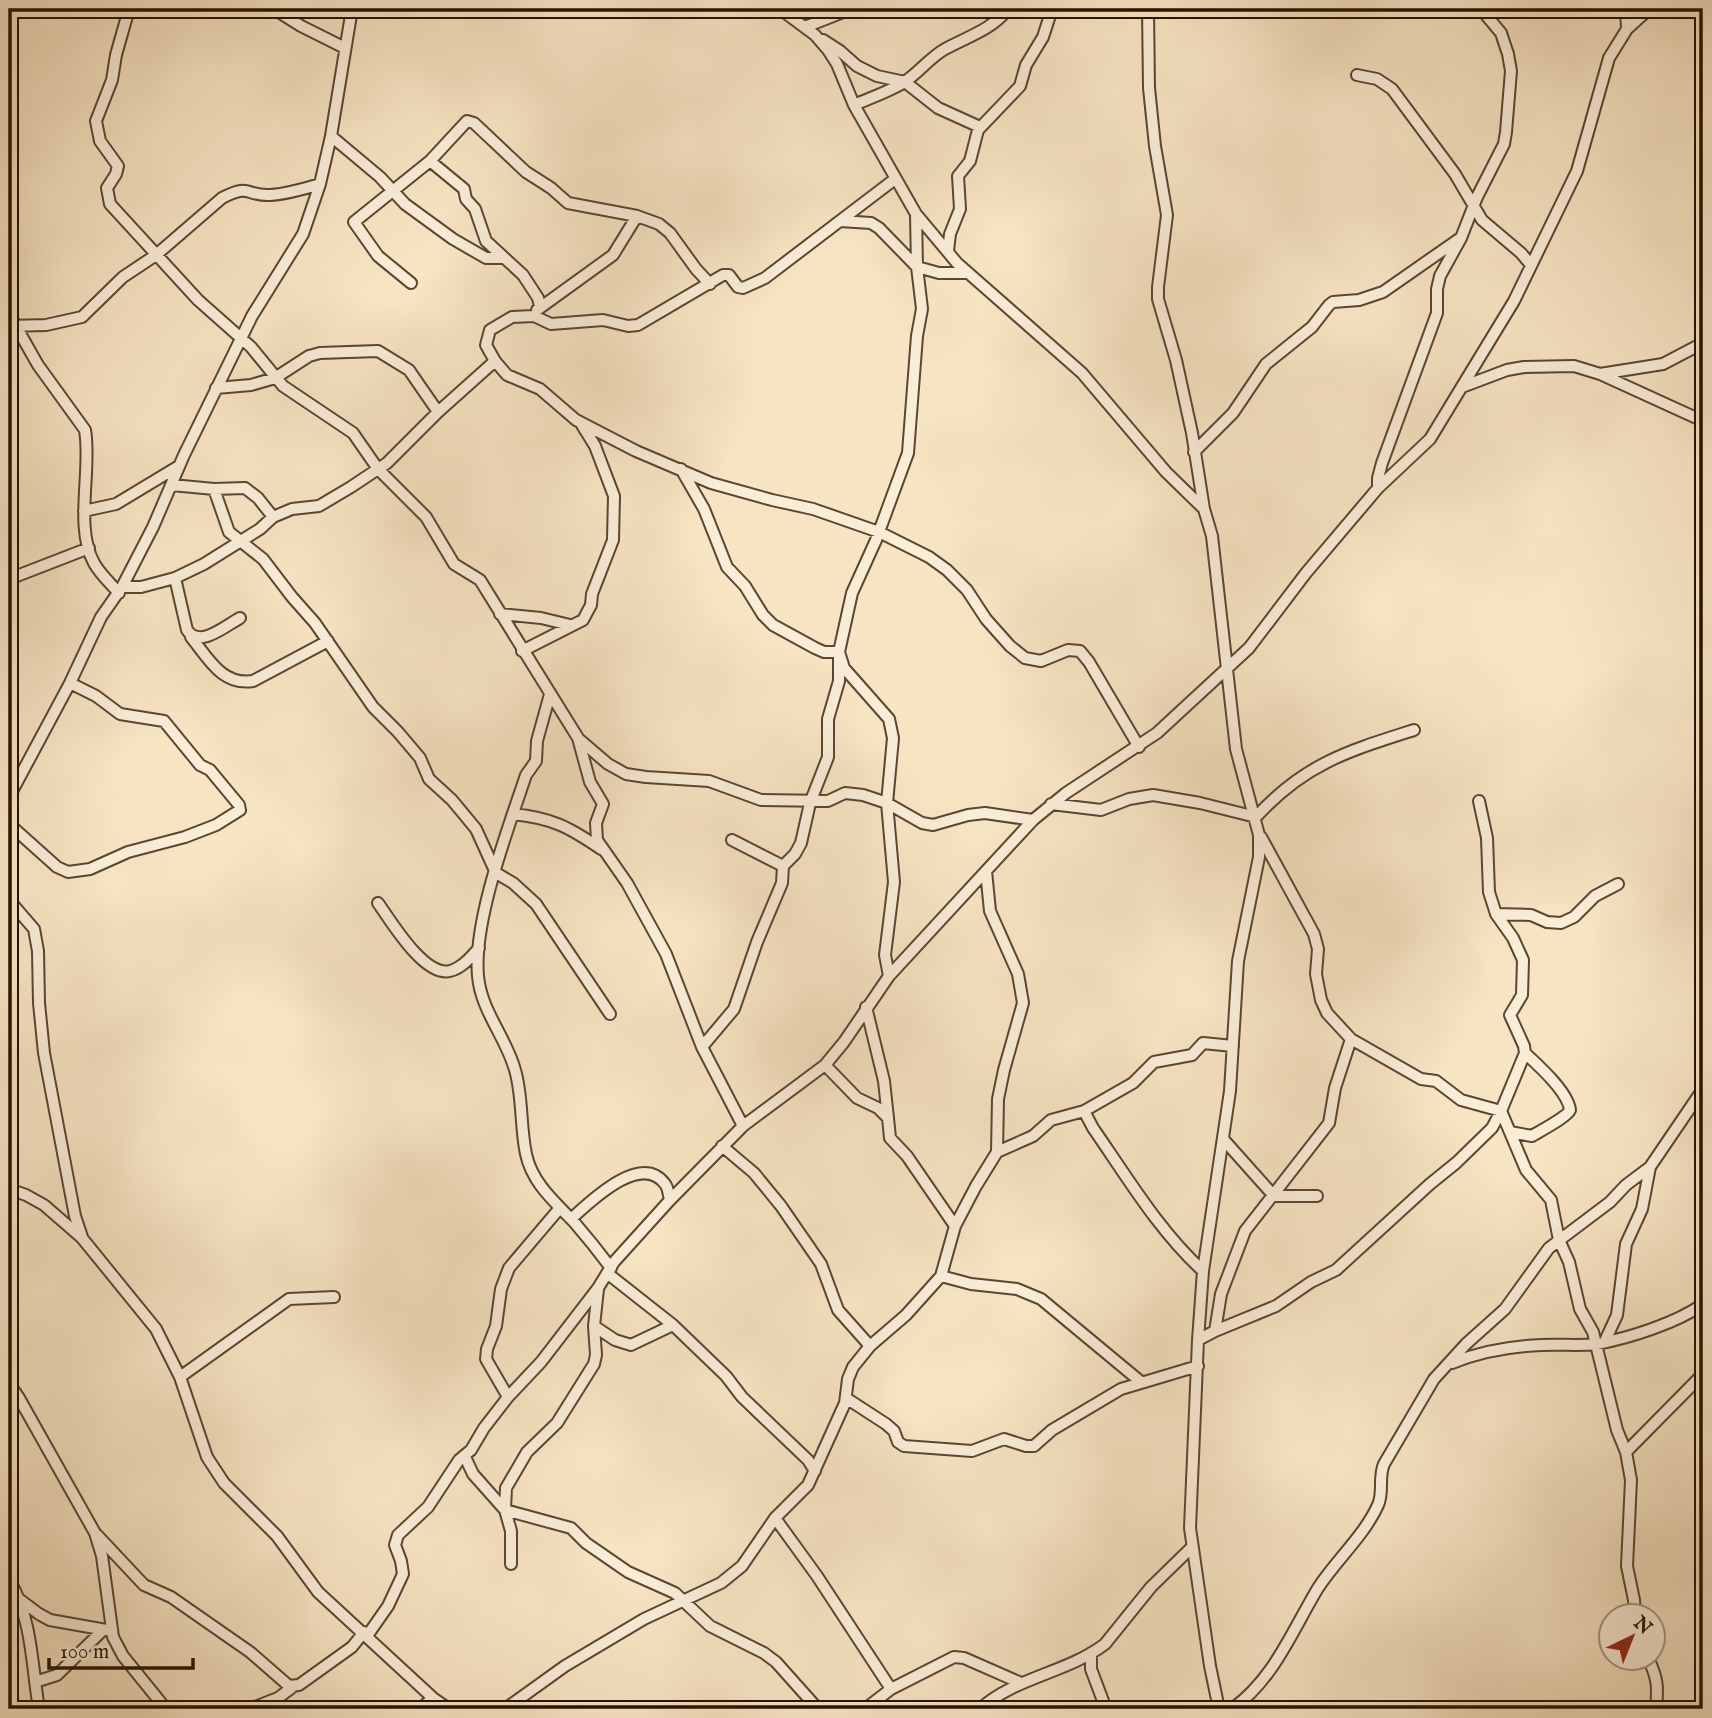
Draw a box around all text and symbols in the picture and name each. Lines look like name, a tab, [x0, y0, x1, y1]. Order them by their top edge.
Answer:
north arrow	[1596, 1602, 1666, 1672]
text: N	[1627, 1611, 1657, 1641]
scale bar	[49, 1627, 192, 1671]
text: 100 m	[60, 1639, 109, 1666]

